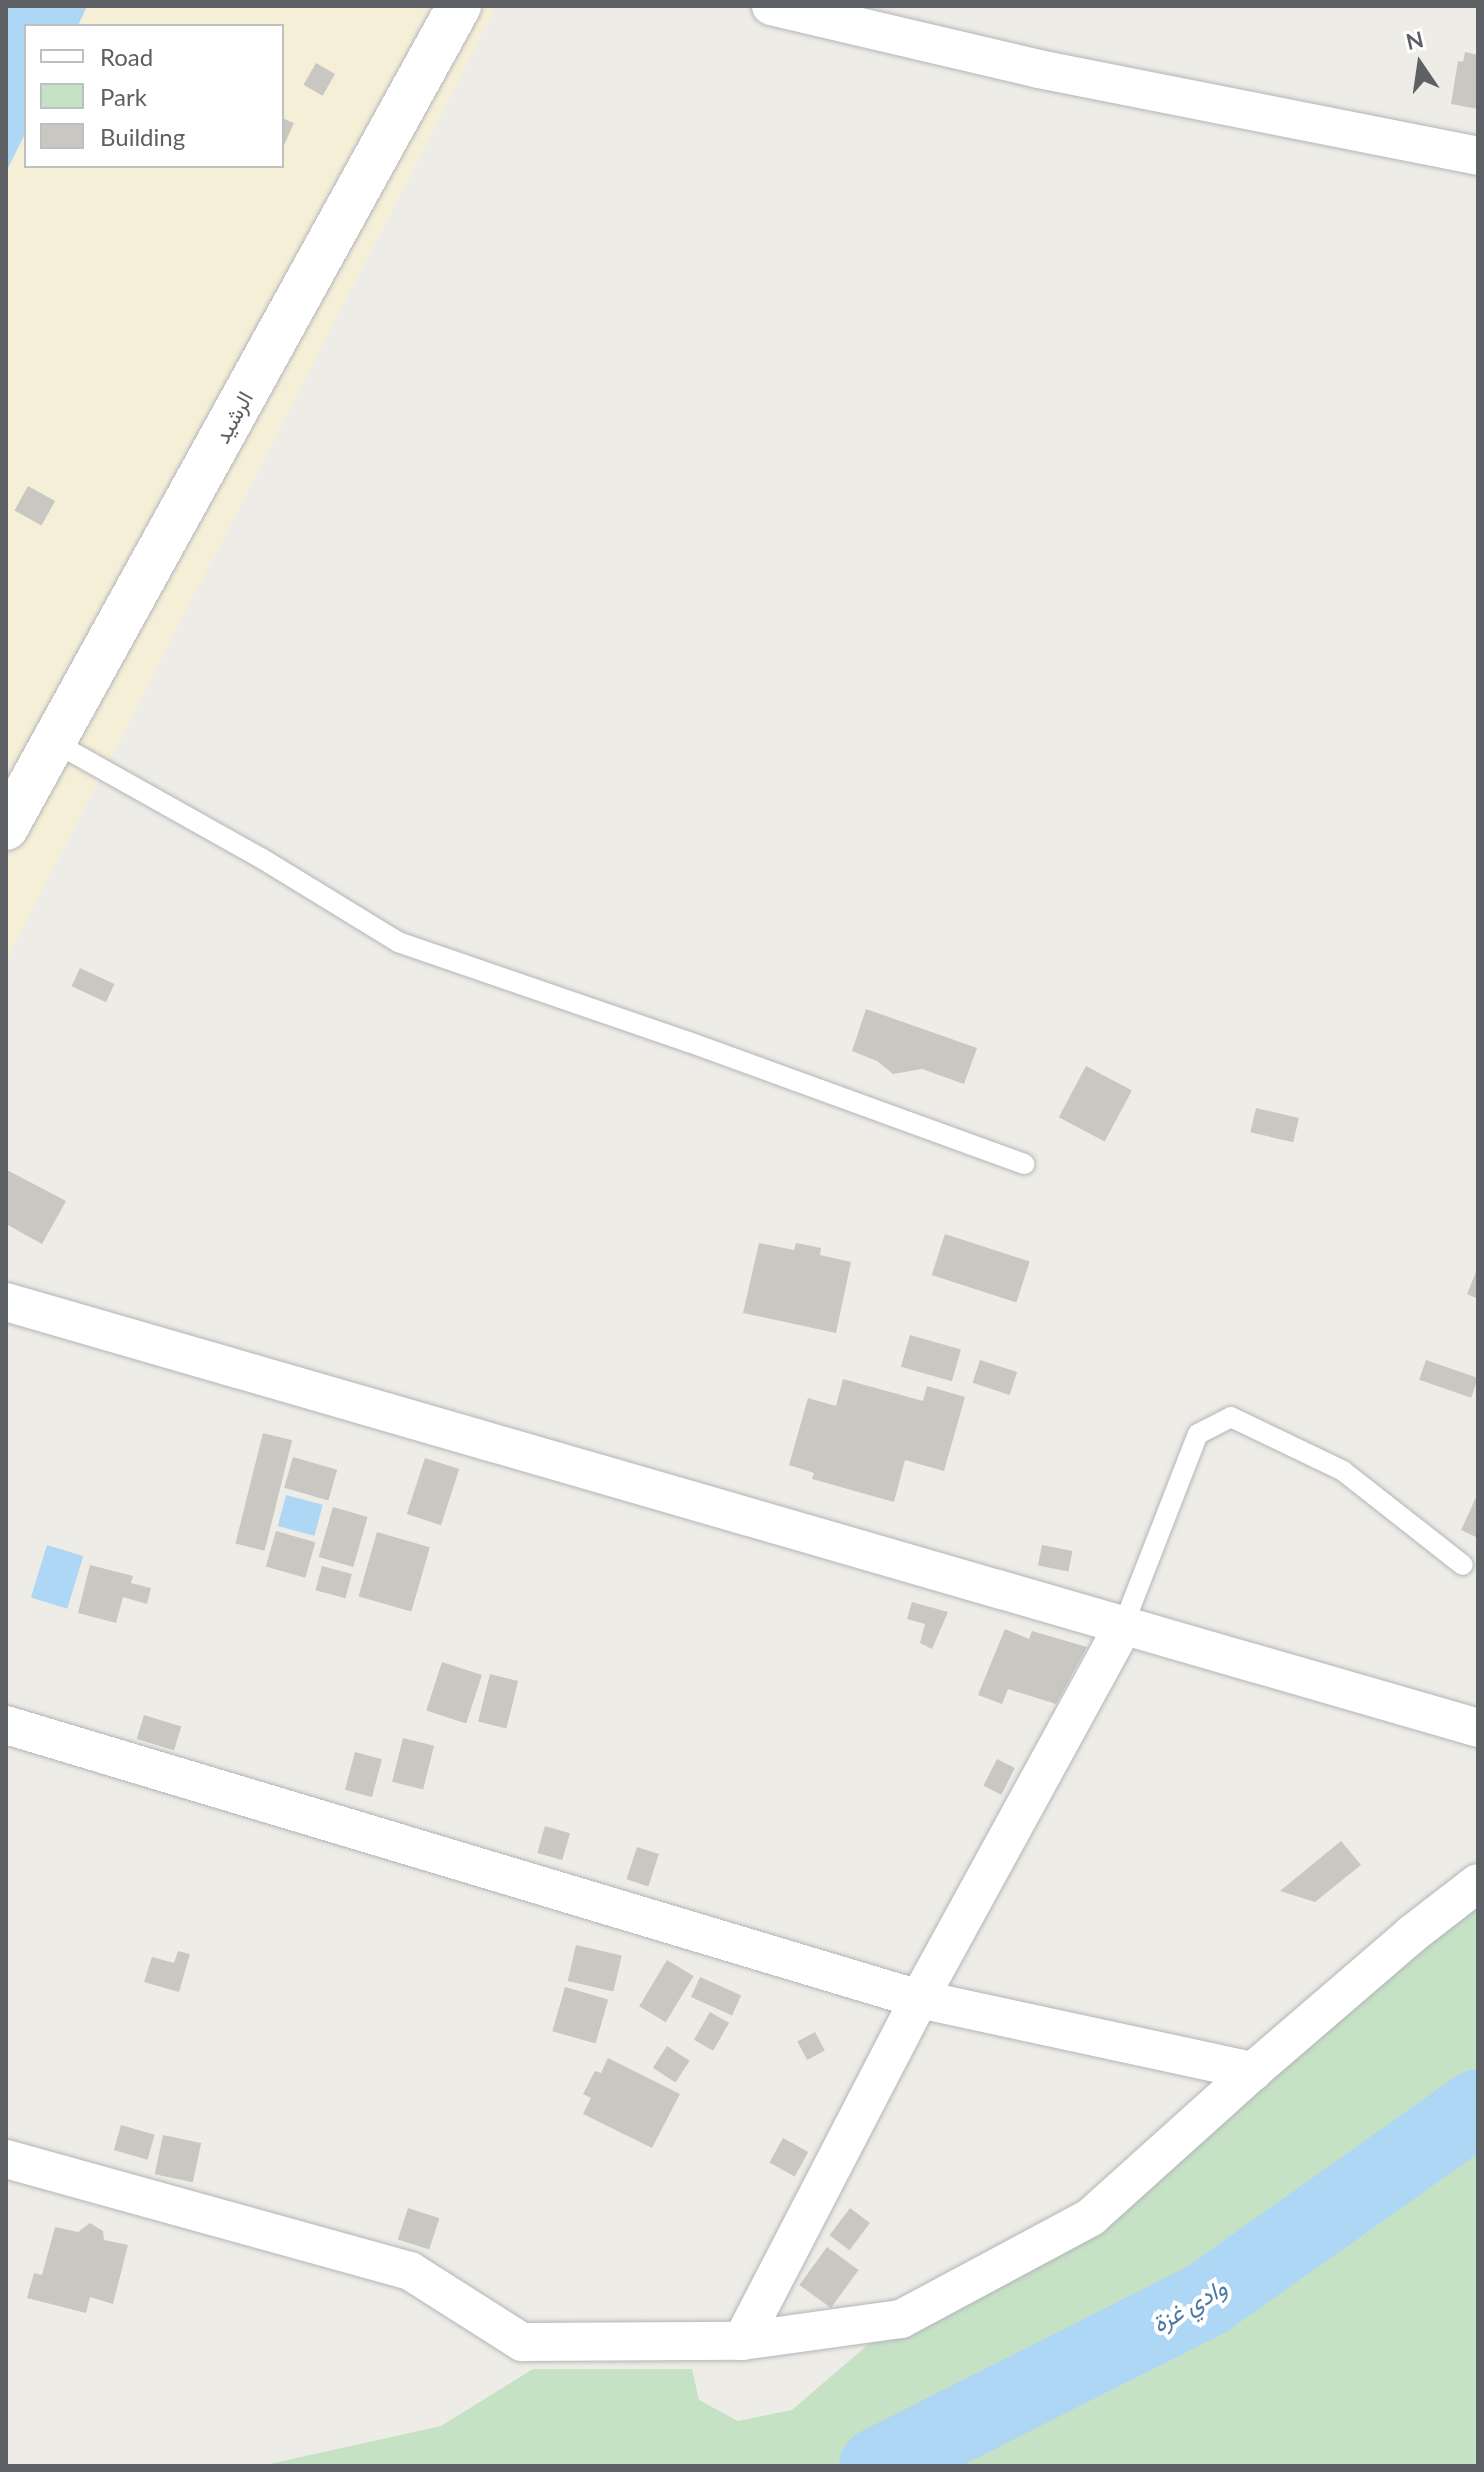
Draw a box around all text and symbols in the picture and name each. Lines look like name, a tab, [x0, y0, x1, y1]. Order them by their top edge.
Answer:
legend	[24, 24, 284, 168]
north arrow	[1380, 24, 1460, 104]
text: N	[1403, 25, 1426, 55]
text: Road	[100, 42, 153, 71]
text: Park	[100, 82, 147, 111]
text: Building	[100, 122, 185, 151]
street label: الرشيد	[208, 386, 258, 448]
water label: وادي غزة	[1147, 2272, 1231, 2338]

